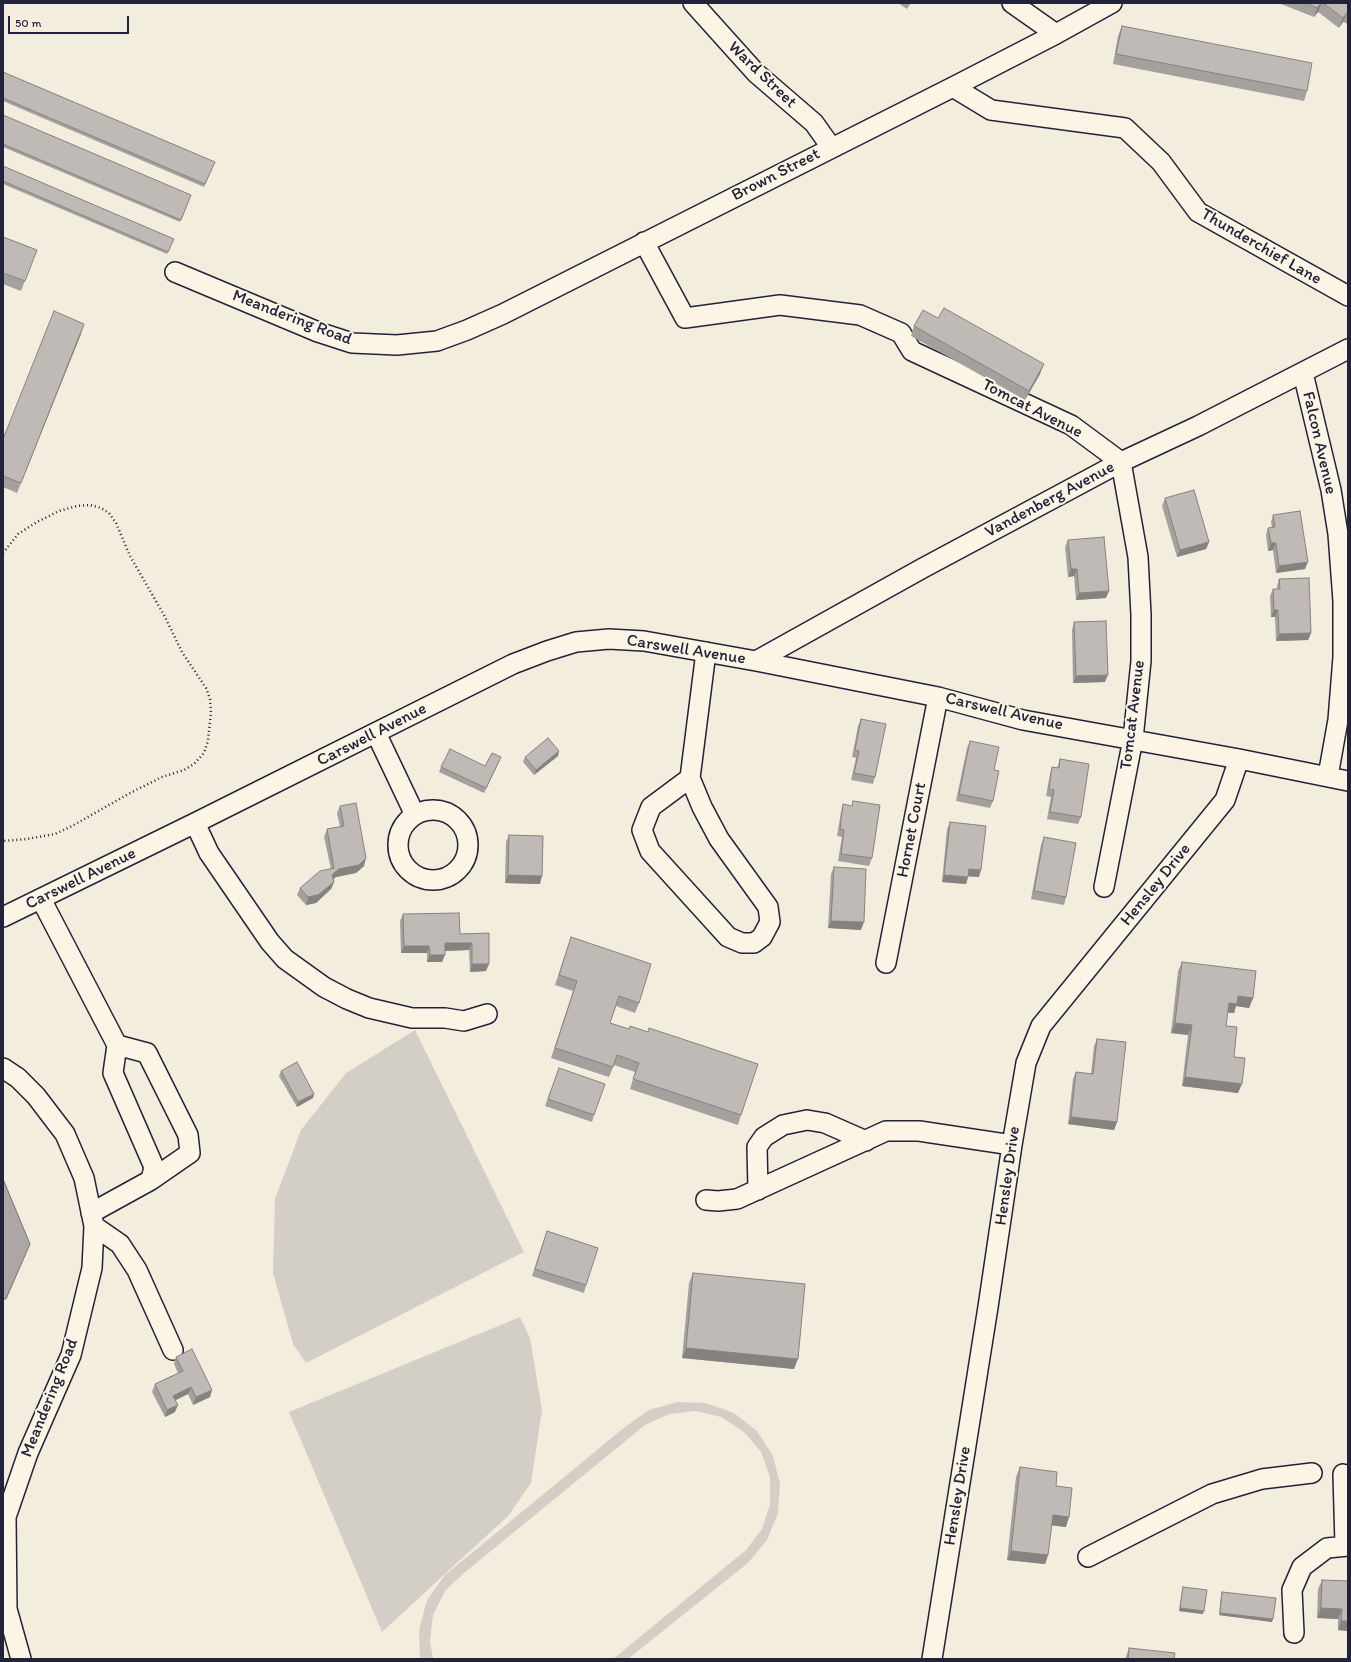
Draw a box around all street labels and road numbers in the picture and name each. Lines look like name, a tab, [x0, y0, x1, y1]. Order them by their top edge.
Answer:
street label: Ward Street	[723, 37, 801, 113]
street label: Brown Street	[728, 144, 824, 206]
street label: Thunderchief Lane	[1197, 204, 1325, 290]
street label: Meandering Road	[229, 286, 355, 350]
street label: Tomcat Avenue	[978, 375, 1086, 443]
street label: Falcon Avenue	[1297, 390, 1341, 496]
street label: Vandenberg Avenue	[982, 457, 1118, 543]
street label: Carswell Avenue	[625, 631, 747, 669]
street label: Tomcat Avenue	[1116, 659, 1150, 771]
street label: Carswell Avenue	[943, 689, 1065, 735]
street label: Carswell Avenue	[314, 699, 430, 771]
street label: Hornet Court	[893, 781, 931, 879]
street label: Hensley Drive	[1117, 840, 1195, 930]
street label: Carswell Avenue	[22, 843, 140, 915]
street label: Hensley Drive	[991, 1125, 1025, 1227]
street label: Meandering Road	[17, 1336, 83, 1460]
street label: Hensley Drive	[940, 1445, 976, 1547]

